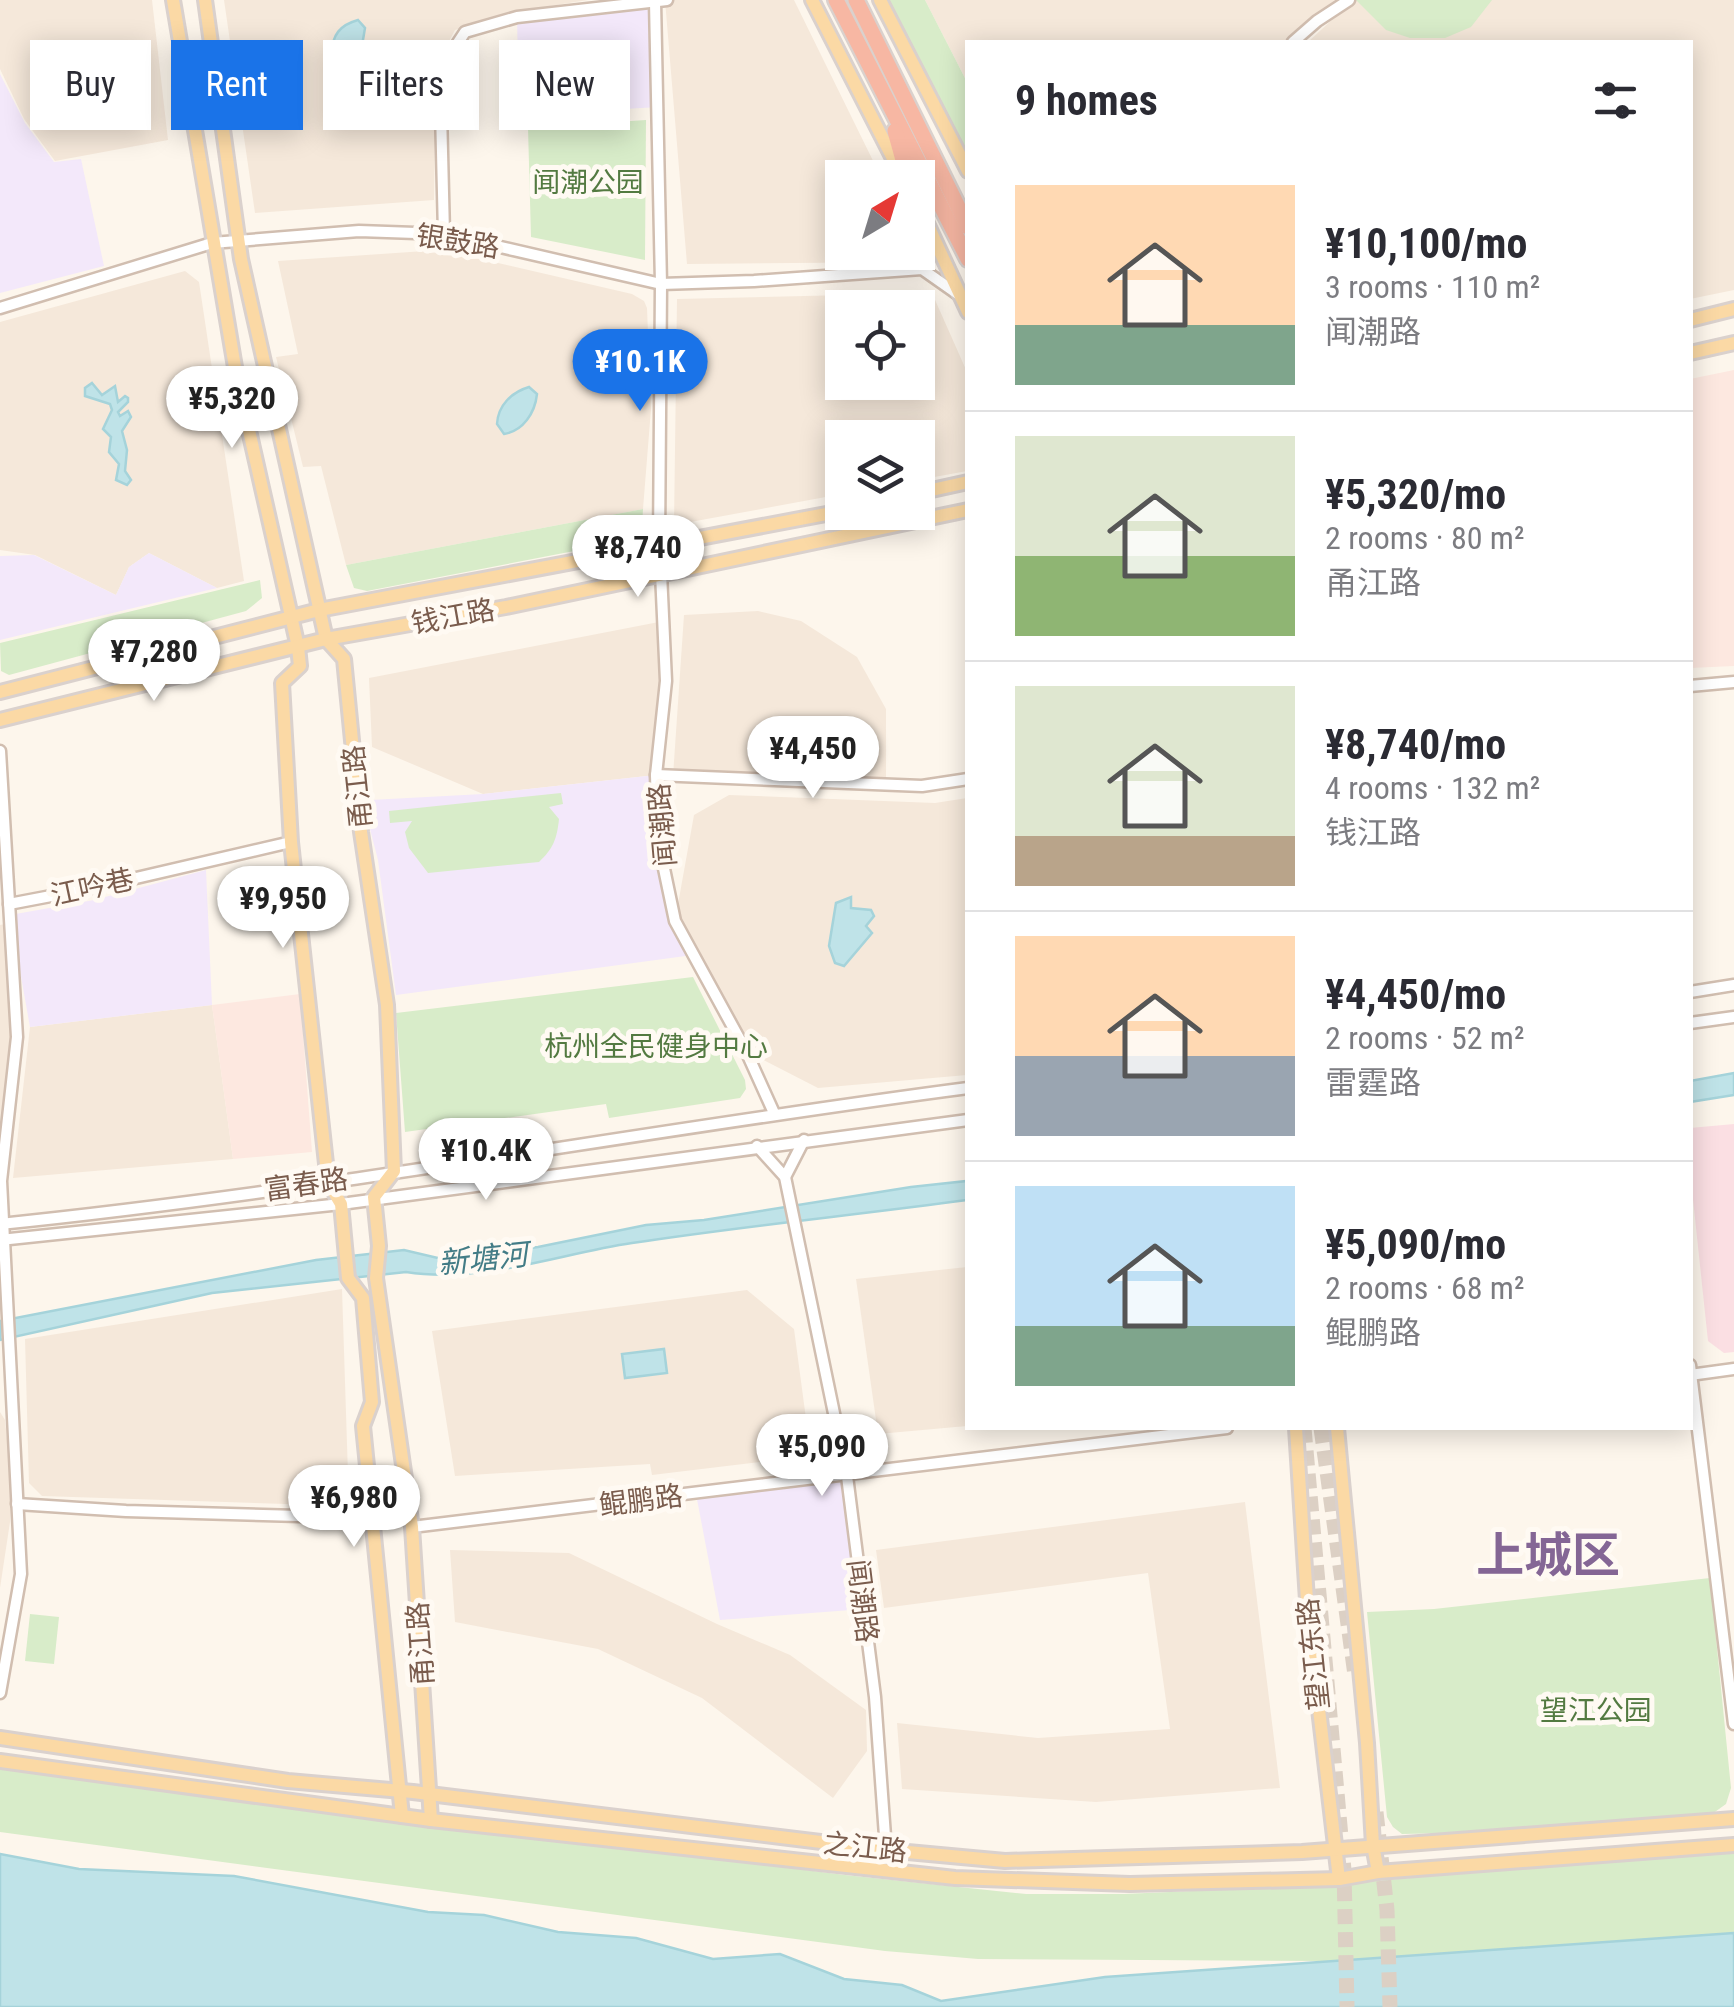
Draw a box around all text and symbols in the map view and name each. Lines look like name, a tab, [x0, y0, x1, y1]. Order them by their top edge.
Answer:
chip: Buy	[30, 40, 151, 130]
chip: Rent	[171, 40, 303, 130]
chip: Filters	[323, 40, 479, 130]
chip: New	[499, 40, 630, 130]
icon: filters	[1588, 73, 1643, 128]
text: 9 homes	[1015, 76, 1158, 125]
north arrow	[825, 160, 935, 270]
map controls	[825, 160, 935, 530]
park label: 闻潮公园	[532, 166, 644, 199]
street label: 银鼓路	[414, 219, 502, 264]
text: ¥10,100/mo	[1325, 219, 1527, 268]
icon: home	[1095, 225, 1215, 345]
text: 3 rooms · 110 m²	[1325, 268, 1540, 306]
button: locate	[825, 290, 935, 400]
text: 闻潮路	[1325, 313, 1421, 351]
pin: ¥10.1K	[559, 329, 721, 414]
text: ¥10.1K	[595, 342, 685, 380]
pin: ¥5,320	[151, 366, 313, 451]
text: ¥5,320	[188, 379, 276, 417]
button: layers	[825, 420, 935, 530]
text: ¥5,320/mo	[1325, 470, 1506, 519]
icon: home	[1095, 476, 1215, 596]
pin: ¥8,740	[557, 515, 719, 600]
text: 2 rooms · 80 m²	[1325, 519, 1524, 557]
text: ¥8,740	[594, 528, 682, 566]
text: 甬江路	[1325, 564, 1421, 602]
street label: 钱江路	[409, 593, 497, 640]
pin: ¥7,280	[73, 619, 235, 704]
text: ¥7,280	[110, 632, 198, 670]
pin: ¥4,450	[732, 716, 894, 801]
text: ¥8,740/mo	[1325, 720, 1506, 769]
icon: home	[1095, 726, 1215, 846]
text: ¥4,450	[769, 729, 857, 767]
street label: 甬江路	[337, 743, 378, 830]
text: 4 rooms · 132 m²	[1325, 769, 1540, 807]
street label: 闻潮路	[642, 782, 683, 868]
text: 钱江路	[1325, 814, 1421, 852]
street label: 江吟巷	[48, 863, 137, 912]
pin: ¥9,950	[202, 866, 364, 951]
text: ¥9,950	[239, 879, 327, 917]
text: ¥4,450/mo	[1325, 970, 1506, 1019]
icon: home	[1095, 976, 1215, 1096]
text: 2 rooms · 52 m²	[1325, 1019, 1524, 1057]
park label: 杭州全民健身中心	[544, 1030, 768, 1063]
text: 雷霆路	[1325, 1064, 1421, 1102]
pin: ¥10.4K	[405, 1118, 567, 1203]
text: ¥10.4K	[441, 1131, 531, 1169]
street label: 富春路	[262, 1162, 350, 1207]
text: ¥5,090/mo	[1325, 1220, 1506, 1269]
icon: home	[1095, 1226, 1215, 1346]
water label: 新塘河	[436, 1236, 535, 1281]
text: 2 rooms · 68 m²	[1325, 1269, 1524, 1307]
text: 鲲鹏路	[1325, 1314, 1421, 1352]
pin: ¥5,090	[741, 1414, 903, 1499]
text: ¥5,090	[778, 1427, 866, 1465]
pin: ¥6,980	[273, 1465, 435, 1550]
text: ¥6,980	[310, 1478, 398, 1516]
street label: 鲲鹏路	[597, 1479, 685, 1522]
district label: 上城区	[1476, 1527, 1620, 1584]
street label: 闻潮路	[841, 1557, 884, 1645]
street label: 望江东路	[1291, 1597, 1336, 1711]
street label: 甬江路	[401, 1601, 440, 1687]
park label: 望江公园	[1540, 1694, 1652, 1727]
street label: 之江路	[821, 1827, 908, 1868]

